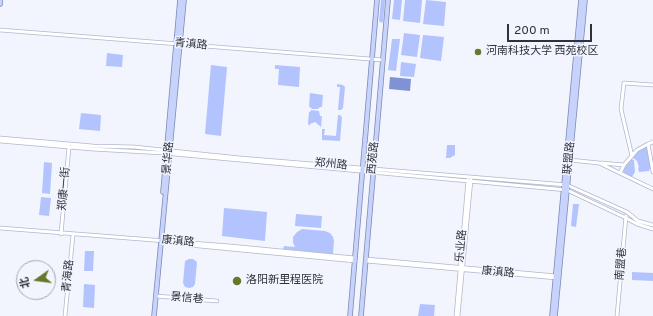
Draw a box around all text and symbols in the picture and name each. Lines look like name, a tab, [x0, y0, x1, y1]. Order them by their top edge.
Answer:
scale bar	[509, 16, 594, 42]
text: 200 m	[514, 23, 550, 39]
street label: 青滇路	[174, 37, 208, 53]
place label: 河南科技大学 西苑校区	[486, 45, 599, 59]
marker: 河南科技大学 西苑校区	[473, 47, 483, 57]
street label: 景华路	[161, 141, 177, 175]
street label: 西苑路	[366, 141, 382, 175]
street label: 联盟路	[562, 141, 578, 175]
street label: 郑州路	[314, 157, 348, 173]
street label: 郑康一街	[57, 167, 73, 211]
street label: 乐业路	[454, 229, 470, 263]
street label: 康滇路	[161, 234, 195, 250]
street label: 南盟巷	[614, 247, 630, 281]
street label: 青海路	[61, 259, 77, 293]
north arrow	[16, 260, 56, 300]
street label: 康滇路	[481, 265, 515, 281]
place label: 洛阳新里程医院	[246, 274, 323, 288]
marker: 洛阳新里程医院	[231, 275, 243, 287]
text: 北	[17, 276, 33, 290]
street label: 景信巷	[170, 291, 204, 307]

